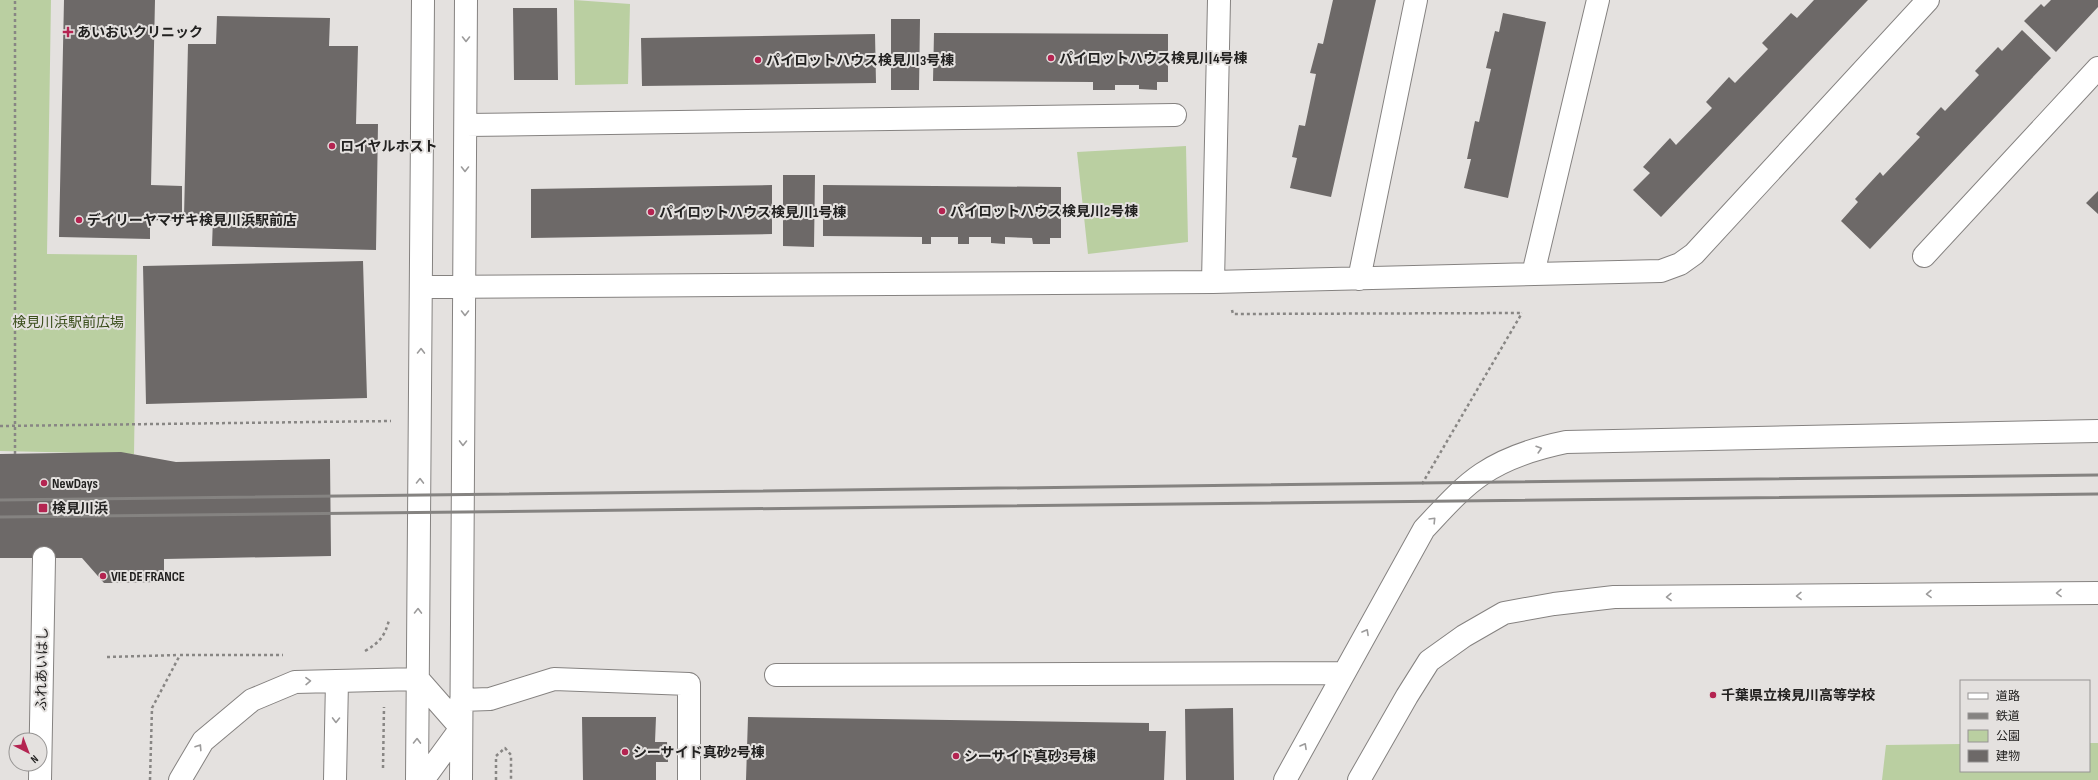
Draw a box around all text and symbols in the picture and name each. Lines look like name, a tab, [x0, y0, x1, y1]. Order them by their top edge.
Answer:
place label: あいおいクリニック	[77, 24, 203, 41]
marker: あいおいクリニック	[62, 26, 74, 38]
one-way arrow	[462, 36, 470, 42]
place label: パイロットハウス検見川4号棟	[1059, 50, 1248, 67]
place label: パイロットハウス検見川3号棟	[766, 52, 954, 69]
marker: パイロットハウス検見川4号棟	[1046, 53, 1056, 63]
marker: パイロットハウス検見川3号棟	[753, 55, 763, 65]
place label: ロイヤルホスト	[340, 138, 438, 155]
marker: ロイヤルホスト	[327, 141, 337, 151]
one-way arrow	[461, 166, 469, 172]
place label: パイロットハウス検見川2号棟	[950, 203, 1138, 220]
place label: パイロットハウス検見川1号棟	[659, 204, 847, 221]
marker: パイロットハウス検見川2号棟	[937, 206, 947, 216]
marker: パイロットハウス検見川1号棟	[646, 207, 656, 217]
place label: デイリーヤマザキ検見川浜駅前店	[87, 212, 297, 229]
marker: デイリーヤマザキ検見川浜駅前店	[74, 215, 84, 225]
one-way arrow	[461, 310, 469, 316]
park label: 検見川浜駅前広場	[12, 314, 124, 331]
one-way arrow	[417, 348, 425, 354]
one-way arrow	[459, 440, 467, 446]
one-way arrow	[1535, 445, 1542, 454]
place label: NewDays	[52, 475, 98, 492]
marker: NewDays	[39, 478, 49, 488]
one-way arrow	[416, 478, 424, 484]
place label: 検見川浜	[52, 500, 108, 517]
marker: 検見川浜	[37, 502, 49, 514]
one-way arrow	[1428, 517, 1435, 525]
place label: VIE DE FRANCE	[111, 568, 185, 585]
marker: VIE DE FRANCE	[98, 571, 108, 581]
one-way arrow	[2056, 589, 2062, 597]
one-way arrow	[1926, 590, 1932, 598]
one-way arrow	[1796, 591, 1802, 600]
one-way arrow	[1666, 593, 1672, 601]
one-way arrow	[414, 608, 422, 614]
street label: ふれあいはし	[33, 627, 51, 711]
one-way arrow	[1362, 629, 1369, 636]
one-way arrow	[305, 677, 311, 685]
legend	[1960, 680, 2090, 772]
place label: 千葉県立検見川高等学校	[1721, 687, 1875, 704]
text: 道路	[1996, 689, 2020, 704]
marker: 千葉県立検見川高等学校	[1708, 690, 1718, 700]
text: 鉄道	[1996, 709, 2020, 724]
one-way arrow	[332, 717, 340, 723]
text: 公園	[1996, 729, 2020, 744]
north arrow	[8, 732, 48, 772]
one-way arrow	[413, 738, 422, 744]
one-way arrow	[1299, 743, 1307, 750]
one-way arrow	[195, 744, 202, 751]
place label: シーサイド真砂2号棟	[633, 744, 765, 761]
marker: シーサイド真砂2号棟	[620, 747, 630, 757]
place label: シーサイド真砂3号棟	[964, 748, 1096, 765]
text: 建物	[1996, 749, 2020, 764]
marker: シーサイド真砂3号棟	[951, 751, 961, 761]
text: N	[28, 752, 41, 766]

